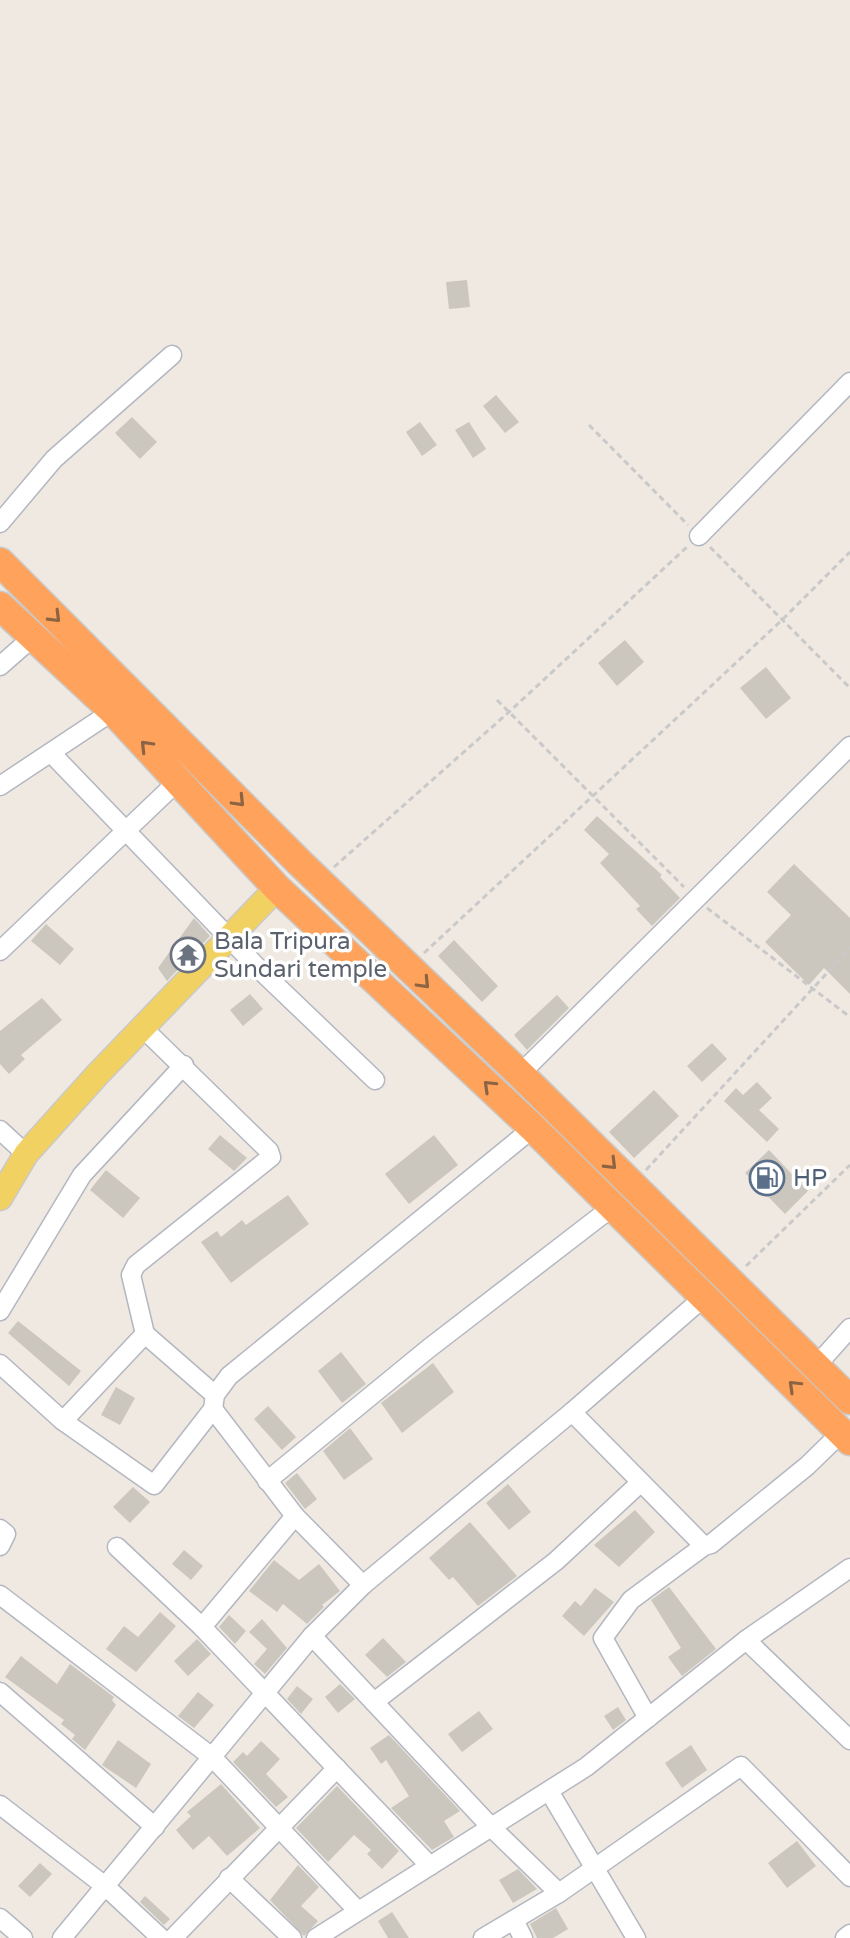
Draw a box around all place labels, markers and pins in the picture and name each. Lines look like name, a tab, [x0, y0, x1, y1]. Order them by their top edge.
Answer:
place label: Bala Tripura Sundari temple	[214, 927, 387, 984]
temple icon: Bala Tripura Sundari temple	[169, 936, 207, 974]
fuel station icon: HP	[748, 1159, 786, 1197]
place label: HP	[793, 1164, 827, 1193]

